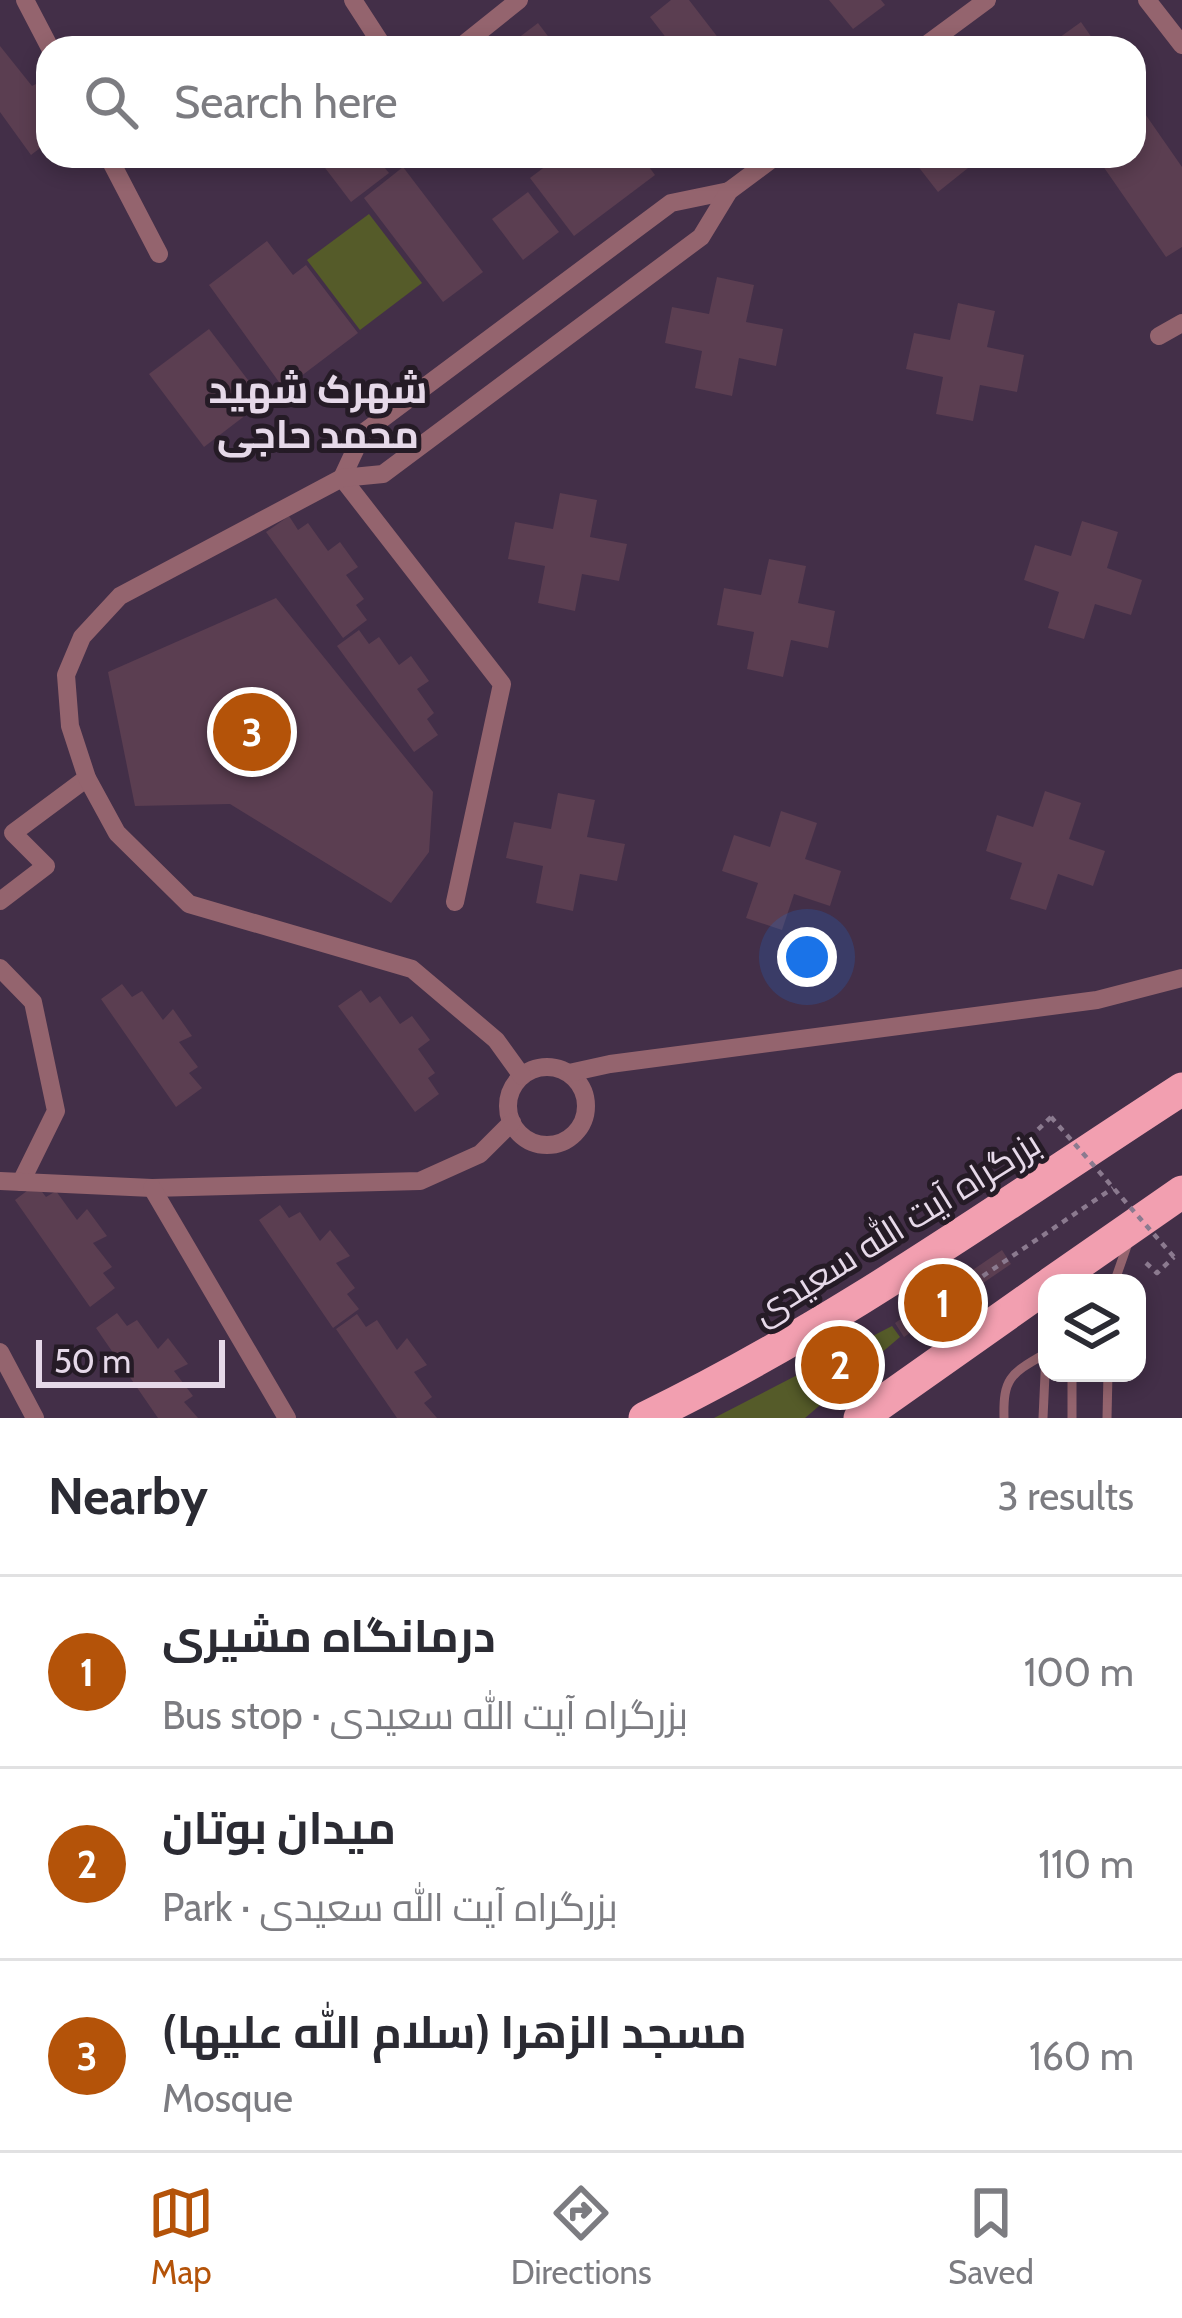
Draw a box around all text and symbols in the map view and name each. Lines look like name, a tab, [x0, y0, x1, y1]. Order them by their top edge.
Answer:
search box	[36, 36, 1146, 168]
icon: search	[78, 69, 144, 135]
text: Search here	[174, 75, 398, 129]
district label: شهرک شهید محمد حاجی	[209, 365, 427, 458]
pin: 3	[213, 687, 291, 777]
your location	[777, 927, 837, 987]
street label: بزرگراه آیت الله سعیدی	[743, 1120, 1048, 1333]
pin: 1	[904, 1258, 982, 1348]
map controls	[1038, 1274, 1146, 1382]
button: layers	[1038, 1274, 1146, 1382]
pin: 2	[801, 1320, 879, 1410]
scale bar	[36, 1334, 225, 1387]
text: 50 m	[54, 1341, 131, 1381]
text: Nearby	[48, 1465, 208, 1527]
text: 3 results	[997, 1472, 1134, 1520]
text: درمانگاه مشیری	[162, 1609, 496, 1663]
text: 1	[80, 1648, 94, 1696]
text: 100 m	[1024, 1648, 1134, 1696]
text: Bus stop · بزرگراه آیت الله سعیدی	[162, 1691, 688, 1739]
text: میدان بوتان	[162, 1801, 396, 1855]
text: 2	[77, 1840, 97, 1888]
text: 110 m	[1038, 1840, 1134, 1888]
text: Park · بزرگراه آیت الله سعیدی	[162, 1883, 618, 1931]
text: مسجد الزهرا (سلام الله علیها)	[162, 2005, 747, 2059]
text: 3	[76, 2032, 98, 2080]
text: 160 m	[1029, 2032, 1134, 2080]
text: Mosque	[162, 2074, 293, 2122]
tab: Map	[148, 2180, 214, 2292]
tab: Directions	[511, 2180, 652, 2292]
tab: Saved	[948, 2180, 1034, 2292]

